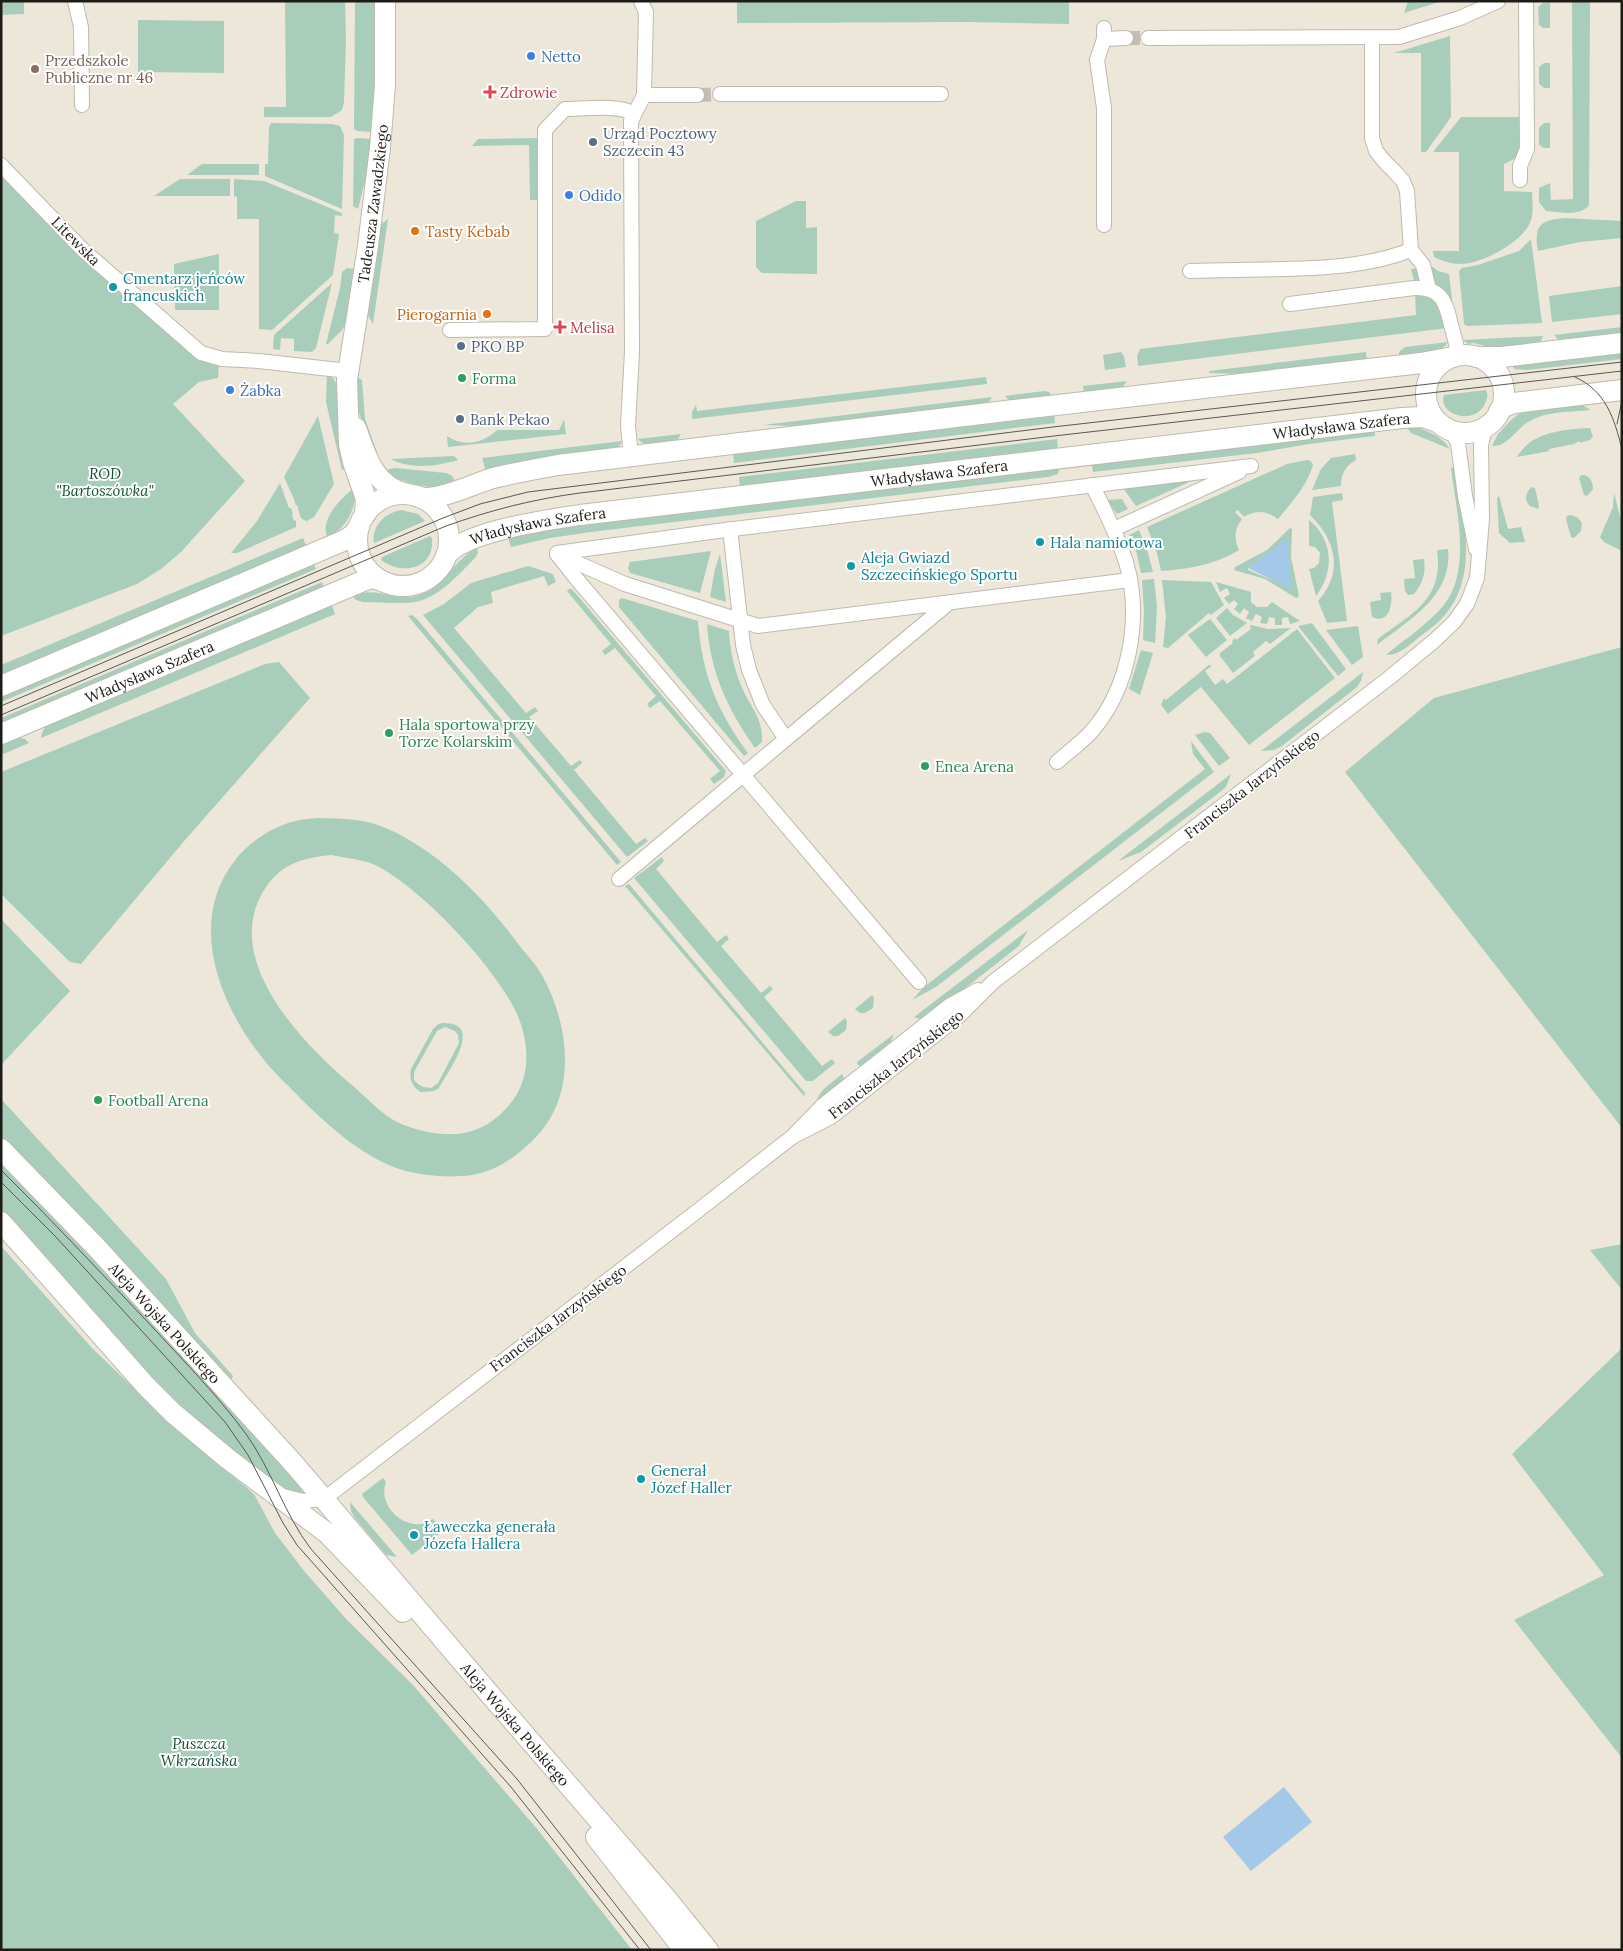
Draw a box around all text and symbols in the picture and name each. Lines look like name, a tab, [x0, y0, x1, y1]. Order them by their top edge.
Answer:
place label: Netto	[541, 47, 581, 66]
marker: Netto	[525, 50, 537, 62]
place label: Przedszkole Publiczne nr 46	[45, 51, 153, 87]
marker: Przedszkole Publiczne nr 46	[29, 63, 41, 75]
place label: Zdrowie	[500, 83, 558, 102]
marker: Zdrowie	[484, 86, 496, 98]
street label: Tadeusza Zawadzkiego	[353, 123, 391, 284]
place label: Urząd Pocztowy Szczecin 43	[603, 124, 717, 160]
marker: Urząd Pocztowy Szczecin 43	[587, 136, 599, 148]
place label: Odido	[579, 186, 622, 205]
marker: Odido	[563, 189, 575, 201]
street label: Litewska	[47, 212, 105, 270]
place label: Tasty Kebab	[425, 222, 510, 241]
marker: Tasty Kebab	[409, 225, 421, 237]
place label: Cmentarz jeńców francuskich	[123, 269, 245, 305]
marker: Cmentarz jeńców francuskich	[107, 281, 119, 293]
place label: Pierogarnia	[397, 305, 477, 324]
marker: Pierogarnia	[481, 308, 493, 320]
place label: Melisa	[570, 318, 615, 337]
marker: Melisa	[554, 321, 566, 333]
place label: PKO BP	[471, 337, 524, 356]
marker: PKO BP	[455, 340, 467, 352]
place label: Forma	[472, 369, 517, 388]
marker: Forma	[456, 372, 468, 384]
place label: Żabka	[240, 381, 282, 400]
marker: Żabka	[224, 384, 236, 396]
street label: Władysława Szafera	[1272, 408, 1411, 443]
place label: Bank Pekao	[470, 410, 550, 429]
marker: Bank Pekao	[454, 413, 466, 425]
street label: Władysława Szafera	[870, 455, 1009, 490]
park label: ROD "Bartoszówka"	[56, 464, 154, 500]
street label: Władysława Szafera	[467, 503, 607, 548]
place label: Hala namiotowa	[1050, 533, 1163, 552]
marker: Hala namiotowa	[1034, 536, 1046, 548]
place label: Aleja Gwiazd Szczecińskiego Sportu	[860, 548, 1018, 584]
marker: Aleja Gwiazd Szczecińskiego Sportu	[845, 560, 857, 572]
street label: Władysława Szafera	[82, 636, 217, 707]
place label: Hala sportowa przy Torze Kolarskim	[399, 715, 534, 751]
street label: Franciszka Jarzyńskiego	[1181, 725, 1324, 843]
marker: Hala sportowa przy Torze Kolarskim	[383, 727, 395, 739]
place label: Enea Arena	[935, 757, 1014, 776]
marker: Enea Arena	[919, 760, 931, 772]
street label: Franciszka Jarzyńskiego	[825, 1005, 968, 1123]
place label: Football Arena	[108, 1091, 209, 1110]
marker: Football Arena	[92, 1094, 104, 1106]
street label: Aleja Wojska Polskiego	[104, 1257, 225, 1387]
street label: Franciszka Jarzyńskiego	[486, 1260, 630, 1376]
place label: Generał Józef Haller	[650, 1461, 733, 1497]
marker: Generał Józef Haller	[635, 1473, 647, 1485]
place label: Ławeczka generała Józefa Hallera	[423, 1517, 556, 1553]
marker: Ławeczka generała Józefa Hallera	[408, 1529, 420, 1541]
street label: Aleja Wojska Polskiego	[457, 1658, 574, 1790]
park label: Puszcza Wkrzańska	[161, 1734, 238, 1770]

